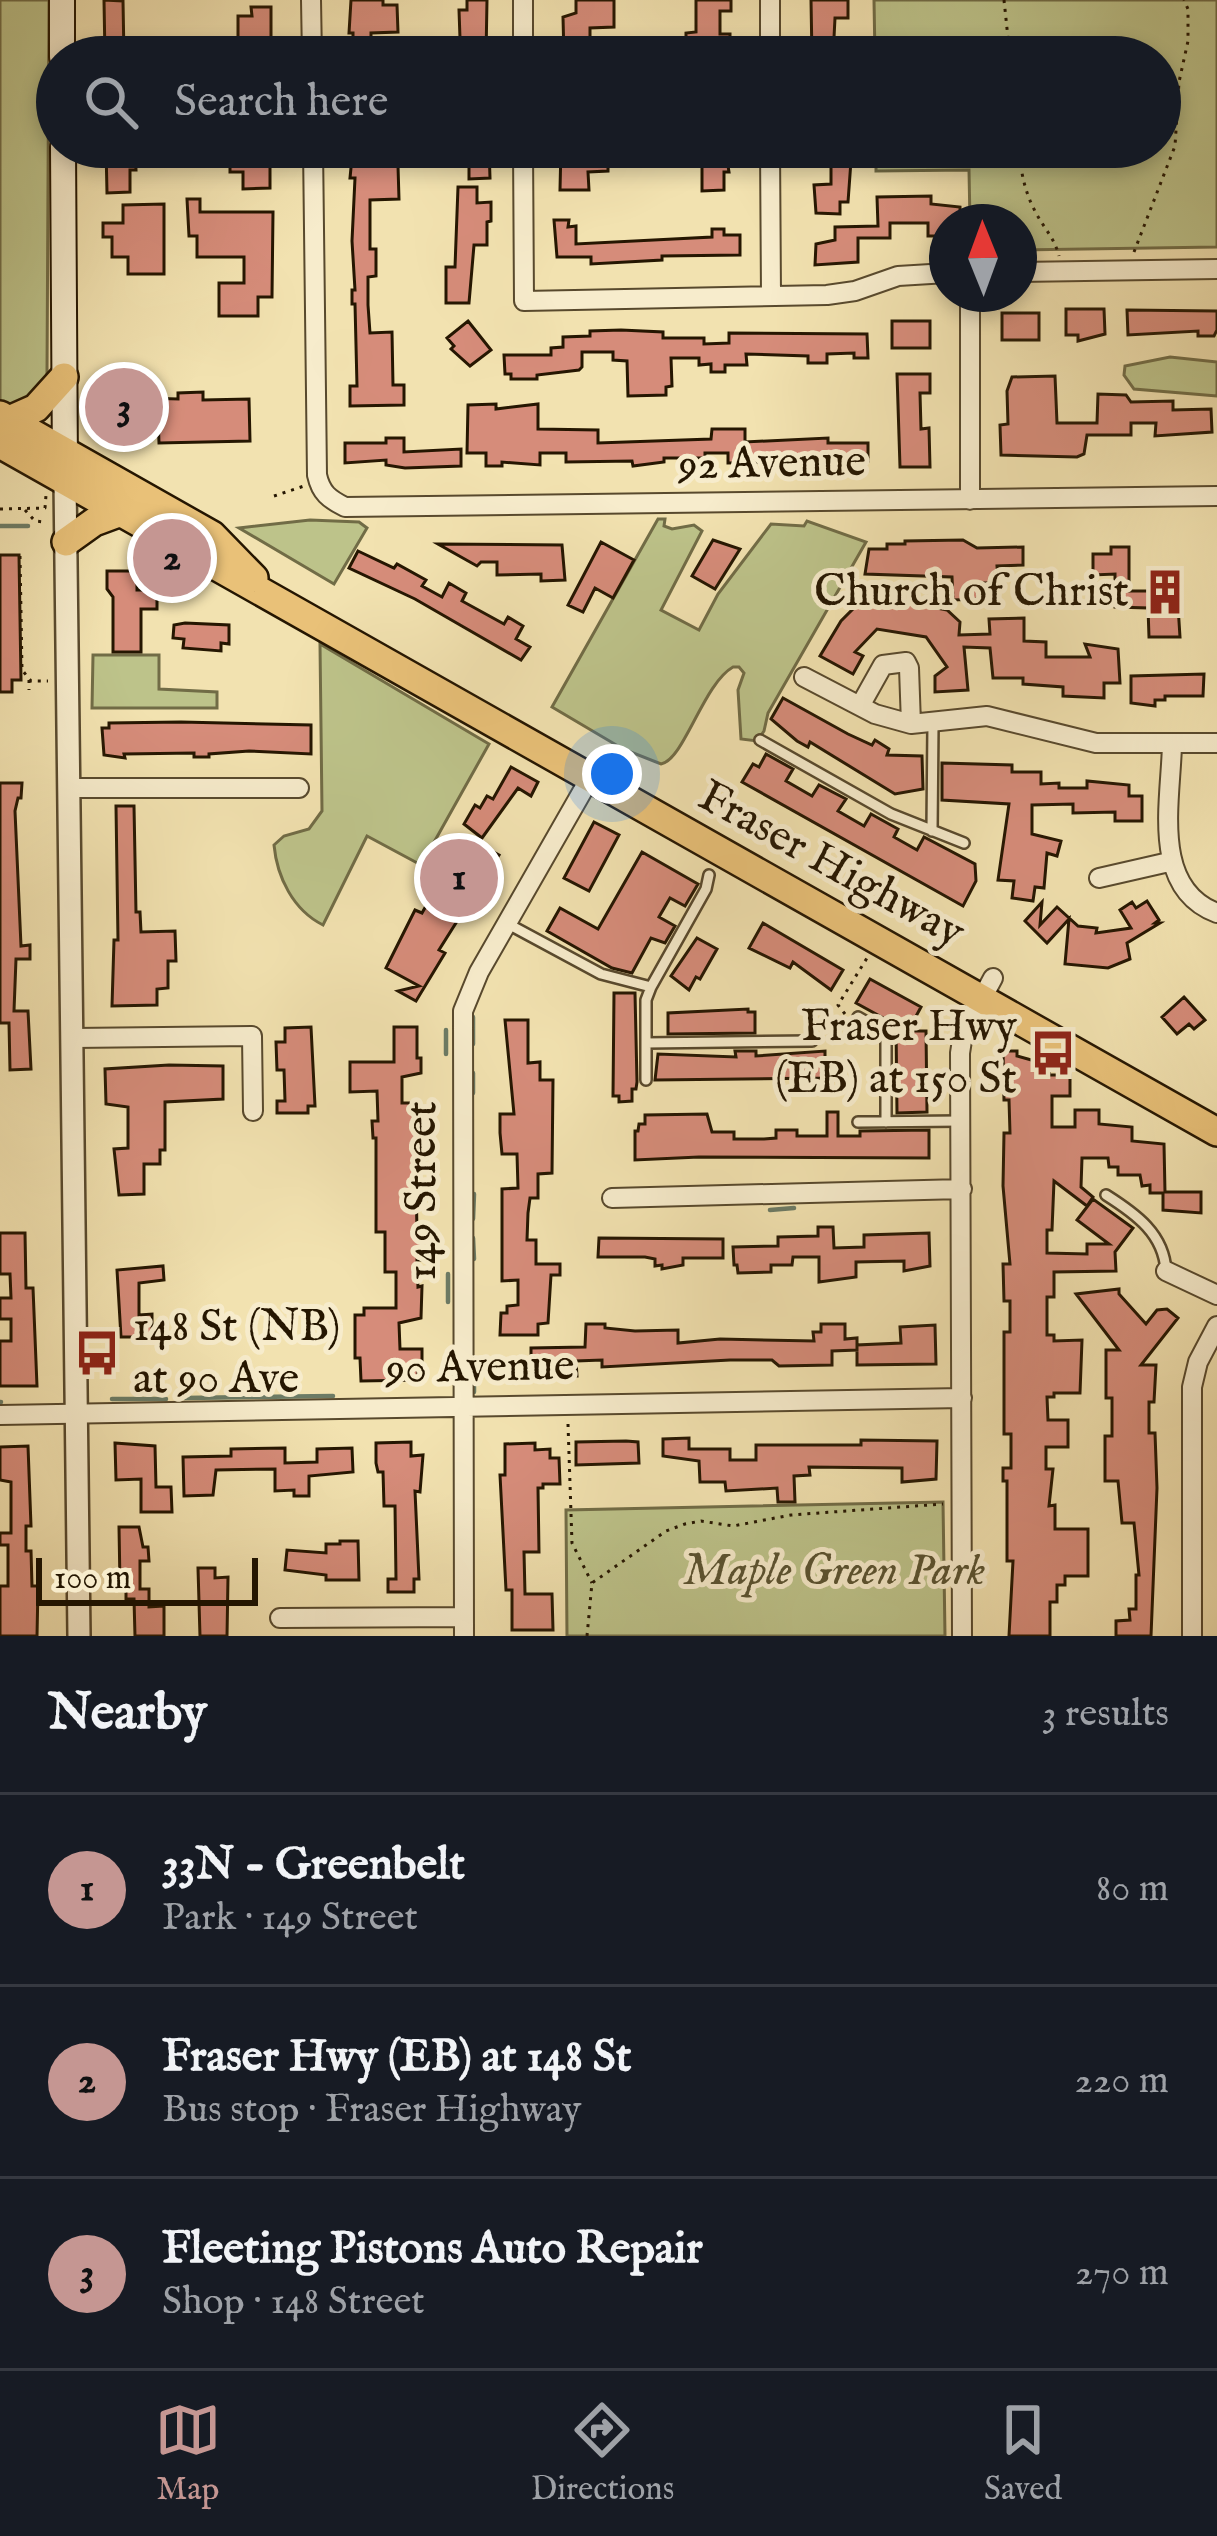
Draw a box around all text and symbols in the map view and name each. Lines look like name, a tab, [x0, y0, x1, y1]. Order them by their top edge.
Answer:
search box	[36, 36, 1181, 168]
icon: search	[78, 69, 144, 135]
text: Search here	[174, 74, 388, 131]
north arrow	[929, 204, 1037, 312]
pin: 3	[85, 362, 163, 452]
street label: 92 Avenue	[676, 434, 867, 494]
pin: 2	[133, 513, 211, 603]
place label: Church of Christ	[814, 564, 1129, 621]
building icon: Church of Christ	[1140, 567, 1190, 617]
your location	[582, 744, 642, 804]
street label: Fraser Highway	[688, 768, 975, 962]
pin: 1	[420, 833, 498, 923]
place label: Fraser Hwy (EB) at 150 St	[775, 999, 1018, 1108]
bus stop icon: Fraser Hwy (EB) at 150 St	[1028, 1028, 1078, 1078]
street label: 149 Street	[394, 1101, 451, 1281]
place label: 148 St (NB) at 90 Ave	[133, 1299, 341, 1408]
bus stop icon: 148 St (NB) at 90 Ave	[72, 1328, 122, 1378]
street label: 90 Avenue	[384, 1338, 575, 1398]
park label: Maple Green Park	[683, 1543, 985, 1600]
scale bar	[36, 1552, 258, 1605]
text: 100 m	[54, 1558, 131, 1600]
text: Nearby	[48, 1682, 207, 1747]
text: 3 results	[1042, 1690, 1169, 1739]
text: 33N - Greenbelt	[162, 1837, 465, 1894]
text: 1	[80, 1865, 94, 1914]
text: 80 m	[1096, 1865, 1169, 1914]
text: Park · 149 Street	[162, 1894, 418, 1943]
text: Fraser Hwy (EB) at 148 St	[162, 2029, 631, 2086]
text: 2	[78, 2057, 96, 2106]
text: 220 m	[1075, 2057, 1169, 2106]
text: Bus stop · Fraser Highway	[162, 2086, 581, 2135]
text: Fleeting Pistons Auto Repair	[162, 2221, 703, 2278]
text: 3	[80, 2249, 94, 2298]
text: 270 m	[1075, 2249, 1169, 2298]
text: Shop · 148 Street	[162, 2278, 425, 2327]
tab: Map	[155, 2397, 221, 2511]
tab: Directions	[531, 2397, 674, 2511]
tab: Saved	[984, 2397, 1062, 2511]

